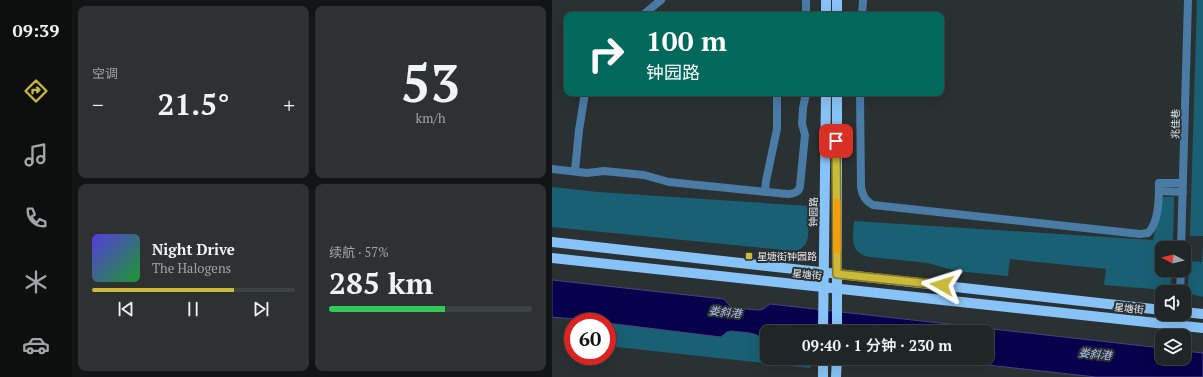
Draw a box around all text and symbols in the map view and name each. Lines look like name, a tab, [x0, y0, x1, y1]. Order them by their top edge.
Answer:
text: 09:39	[13, 18, 59, 42]
text: 100 m	[646, 22, 727, 59]
icon: right	[580, 28, 632, 80]
text: 53	[401, 48, 460, 117]
text: 钟园路	[646, 60, 700, 84]
text: 空调	[92, 64, 118, 82]
icon: directions	[22, 77, 50, 105]
text: 21.5°	[157, 84, 230, 124]
text: −	[92, 90, 104, 119]
text: +	[283, 90, 295, 119]
text: km/h	[415, 109, 446, 127]
street label: 兆佳巷	[1169, 109, 1182, 139]
pin	[819, 124, 853, 158]
icon: arrive	[825, 130, 847, 152]
icon: music	[22, 141, 50, 169]
street label: 钟园路	[807, 197, 820, 227]
icon: phone	[22, 204, 50, 232]
text: Night Drive	[152, 239, 235, 259]
north arrow	[1155, 241, 1191, 277]
map controls	[1155, 241, 1191, 365]
text: 续航 · 57%	[329, 243, 389, 261]
place label: 星塘街钟园路	[757, 250, 817, 263]
marker: 星塘街钟园路	[744, 251, 754, 261]
text: The Halogens	[152, 259, 231, 277]
text: 285 km	[329, 263, 433, 303]
position arrow	[921, 264, 963, 306]
street label: 星塘街	[791, 266, 823, 283]
icon: climate	[22, 268, 50, 296]
button: sound	[1155, 285, 1191, 321]
icon: previous	[115, 298, 137, 320]
icon: pause	[182, 298, 204, 320]
icon: next	[250, 298, 272, 320]
street label: 星塘街	[1113, 300, 1145, 317]
water label: 娄斜港	[708, 303, 744, 321]
speed limit sign: 60	[564, 313, 616, 365]
button: layers	[1155, 329, 1191, 365]
icon: car	[22, 331, 50, 359]
text: 09:40 · 1 分钟 · 230 m	[802, 335, 952, 355]
water label: 娄斜港	[1078, 345, 1114, 363]

